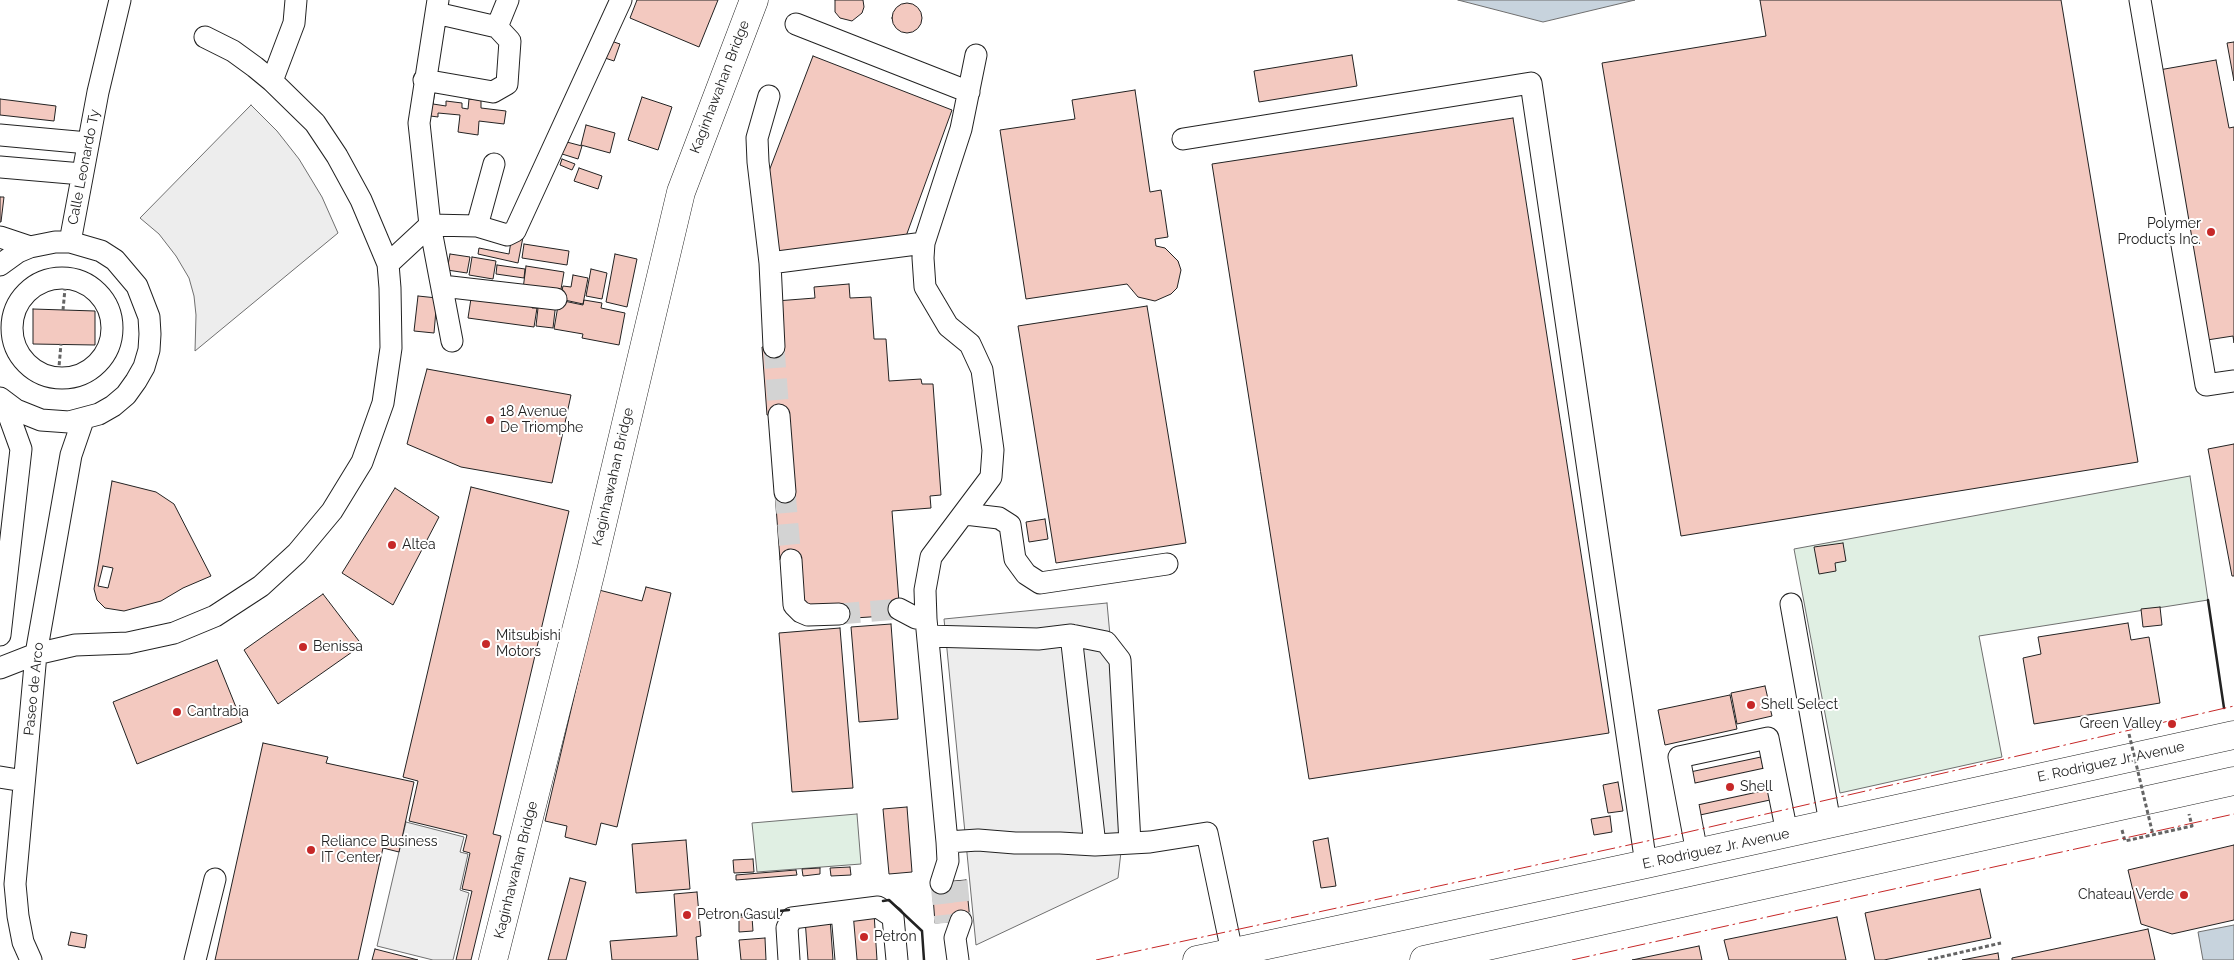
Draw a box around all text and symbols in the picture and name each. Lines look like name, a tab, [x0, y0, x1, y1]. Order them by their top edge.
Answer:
street label: Kaginhawahan Bridge	[687, 18, 753, 156]
street label: Calle Leonardo Ty	[65, 108, 103, 226]
place label: Polymer Products Inc.	[2118, 216, 2201, 248]
marker: Polymer Products Inc.	[2205, 226, 2217, 238]
place label: 18 Avenue De Triomphe	[500, 404, 583, 437]
street label: Kaginhawahan Bridge	[589, 406, 637, 548]
marker: 18 Avenue De Triomphe	[484, 414, 496, 426]
place label: Altea	[402, 537, 436, 553]
marker: Altea	[386, 539, 398, 551]
place label: Mitsubishi Motors	[496, 628, 561, 660]
marker: Mitsubishi Motors	[480, 638, 492, 650]
place label: Benissa	[313, 639, 363, 655]
marker: Benissa	[297, 641, 309, 653]
street label: Paseo de Arco	[21, 642, 47, 736]
place label: Shell Select	[1761, 697, 1838, 713]
marker: Shell Select	[1745, 699, 1757, 711]
place label: Cantrabia	[187, 704, 249, 720]
marker: Cantrabia	[171, 706, 183, 718]
place label: Green Valley	[2079, 716, 2162, 732]
marker: Green Valley	[2166, 718, 2178, 730]
street label: E. Rodriguez Jr. Avenue	[2036, 738, 2186, 786]
place label: Shell	[1740, 779, 1772, 795]
marker: Shell	[1724, 781, 1736, 793]
street label: Kaginhawahan Bridge	[491, 799, 541, 941]
street label: E. Rodriguez Jr. Avenue	[1641, 825, 1791, 873]
place label: Reliance Business IT Center	[321, 834, 438, 866]
marker: Reliance Business IT Center	[305, 844, 317, 856]
place label: Chateau Verde	[2078, 887, 2174, 903]
marker: Chateau Verde	[2178, 889, 2190, 901]
place label: Petron Gasul	[697, 907, 780, 923]
marker: Petron Gasul	[681, 909, 693, 921]
place label: Petron	[874, 929, 917, 945]
marker: Petron	[858, 931, 870, 943]

